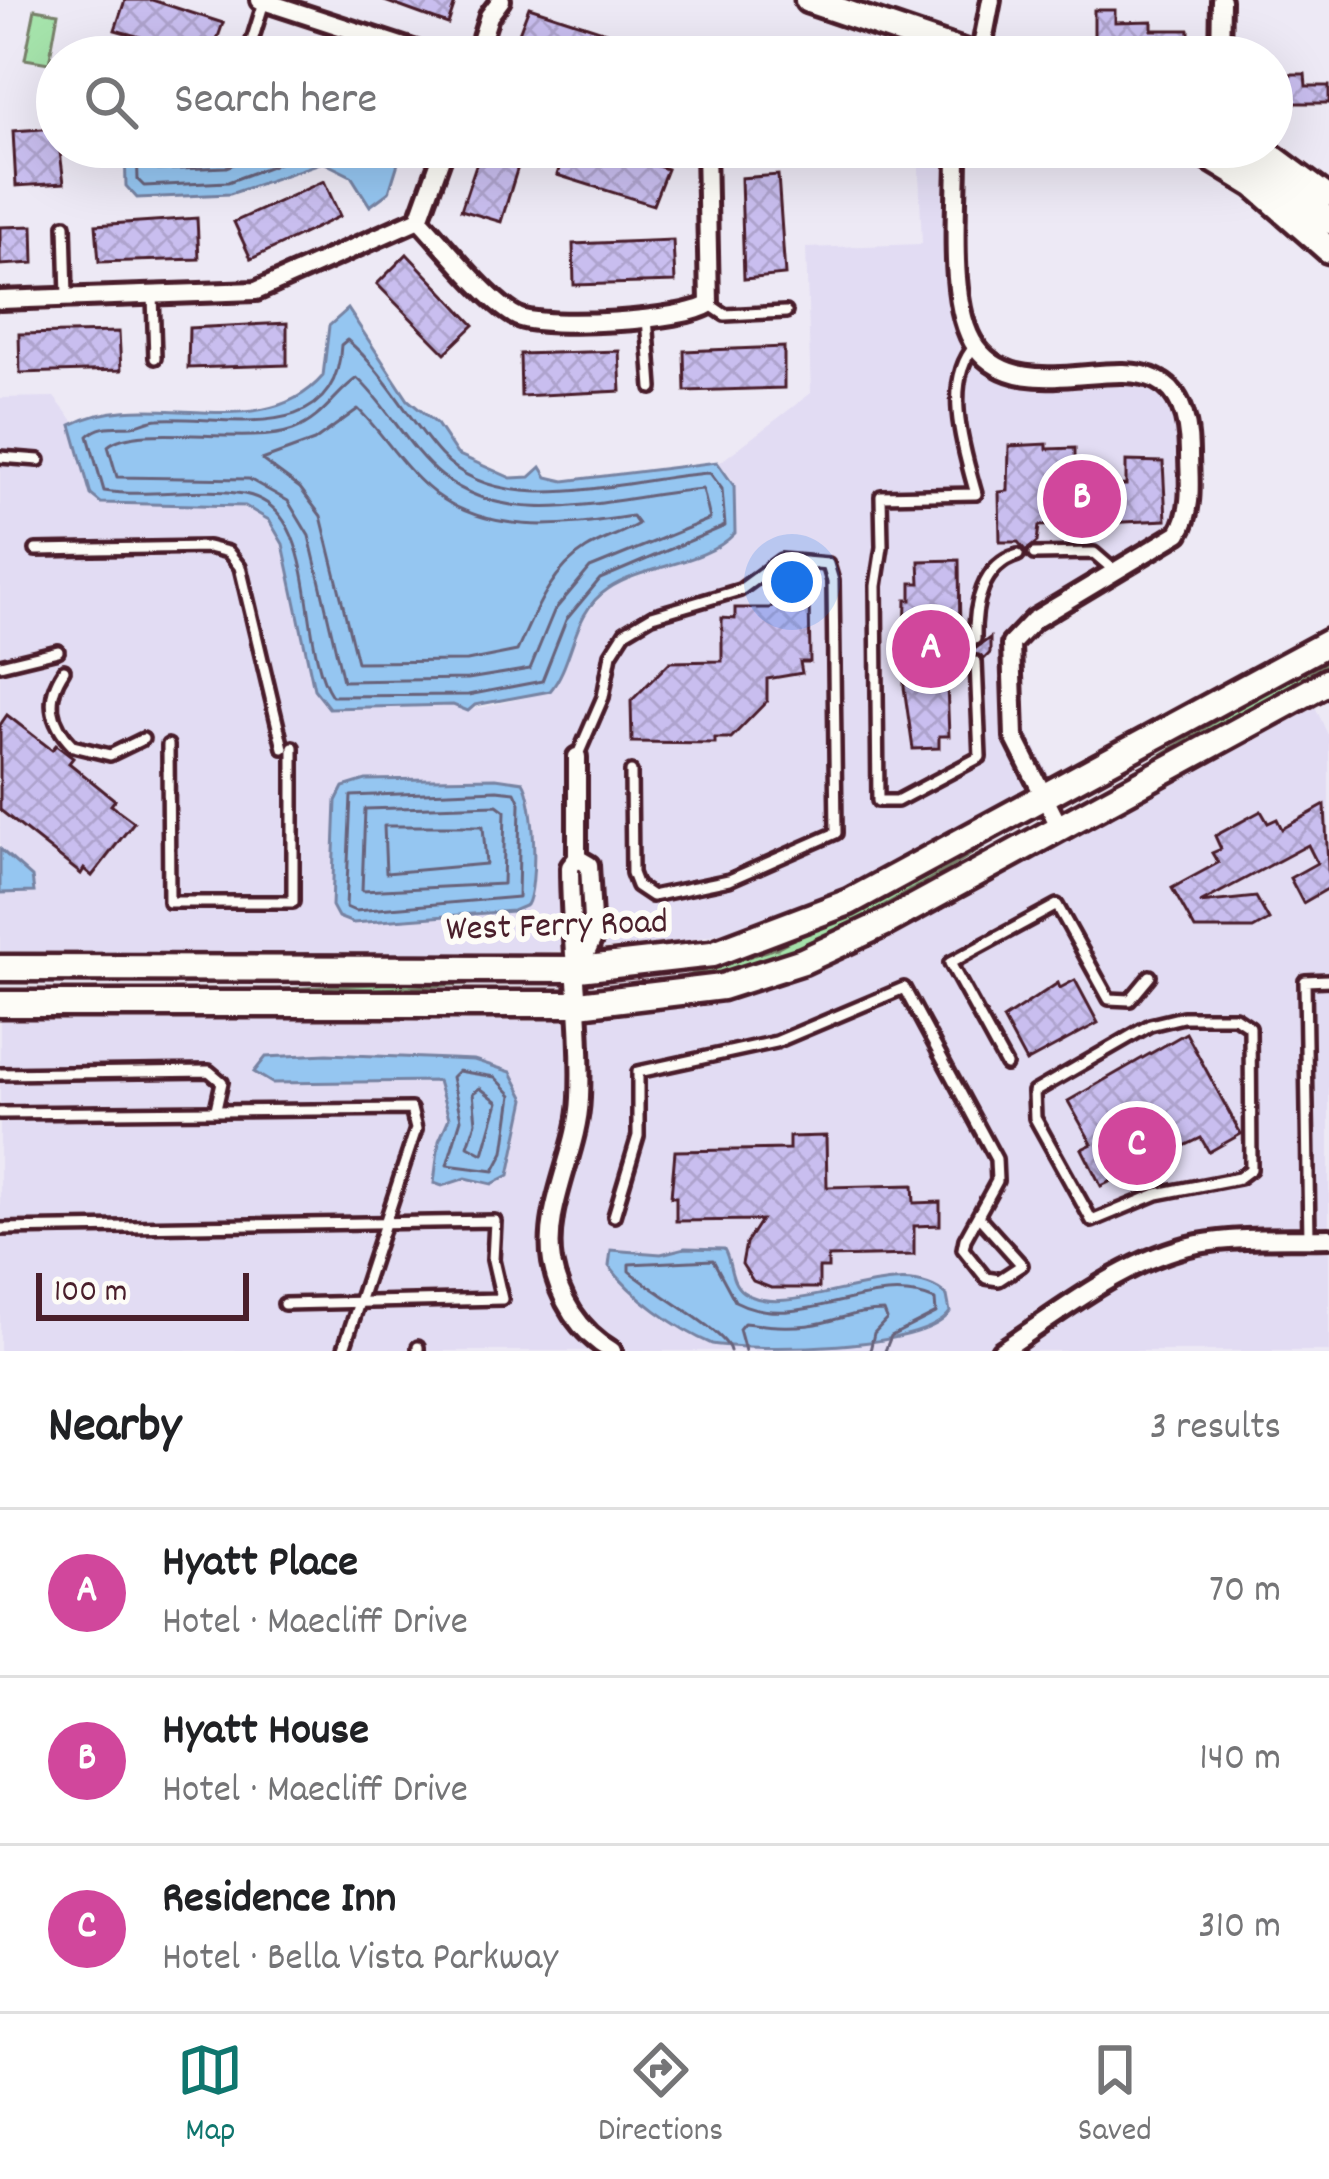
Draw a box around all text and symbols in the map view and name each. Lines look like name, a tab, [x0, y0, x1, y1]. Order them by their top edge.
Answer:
search box	[36, 36, 1293, 168]
icon: search	[78, 69, 144, 135]
text: Search here	[174, 70, 377, 134]
pin: B	[1043, 454, 1121, 544]
your location	[762, 552, 822, 612]
pin: A	[892, 604, 970, 694]
street label: West Ferry Road	[445, 898, 669, 958]
pin: C	[1098, 1101, 1176, 1191]
scale bar	[36, 1267, 249, 1320]
text: 100 m	[54, 1270, 127, 1317]
text: Nearby	[48, 1393, 181, 1465]
text: 3 results	[1150, 1402, 1281, 1457]
text: Hyatt Place	[162, 1533, 358, 1597]
text: A	[76, 1565, 98, 1620]
text: 70 m	[1209, 1565, 1281, 1620]
text: Hotel · Maecliff Drive	[162, 1597, 468, 1652]
text: Hyatt House	[162, 1701, 369, 1765]
text: B	[78, 1733, 96, 1788]
text: 140 m	[1199, 1733, 1281, 1788]
text: Hotel · Maecliff Drive	[162, 1765, 468, 1820]
text: Residence Inn	[162, 1869, 396, 1933]
text: C	[77, 1901, 97, 1956]
text: 310 m	[1198, 1901, 1281, 1956]
text: Hotel · Bella Vista Parkway	[162, 1933, 558, 1988]
tab: Map	[177, 2037, 243, 2156]
tab: Directions	[598, 2037, 723, 2156]
tab: Saved	[1078, 2037, 1152, 2156]

